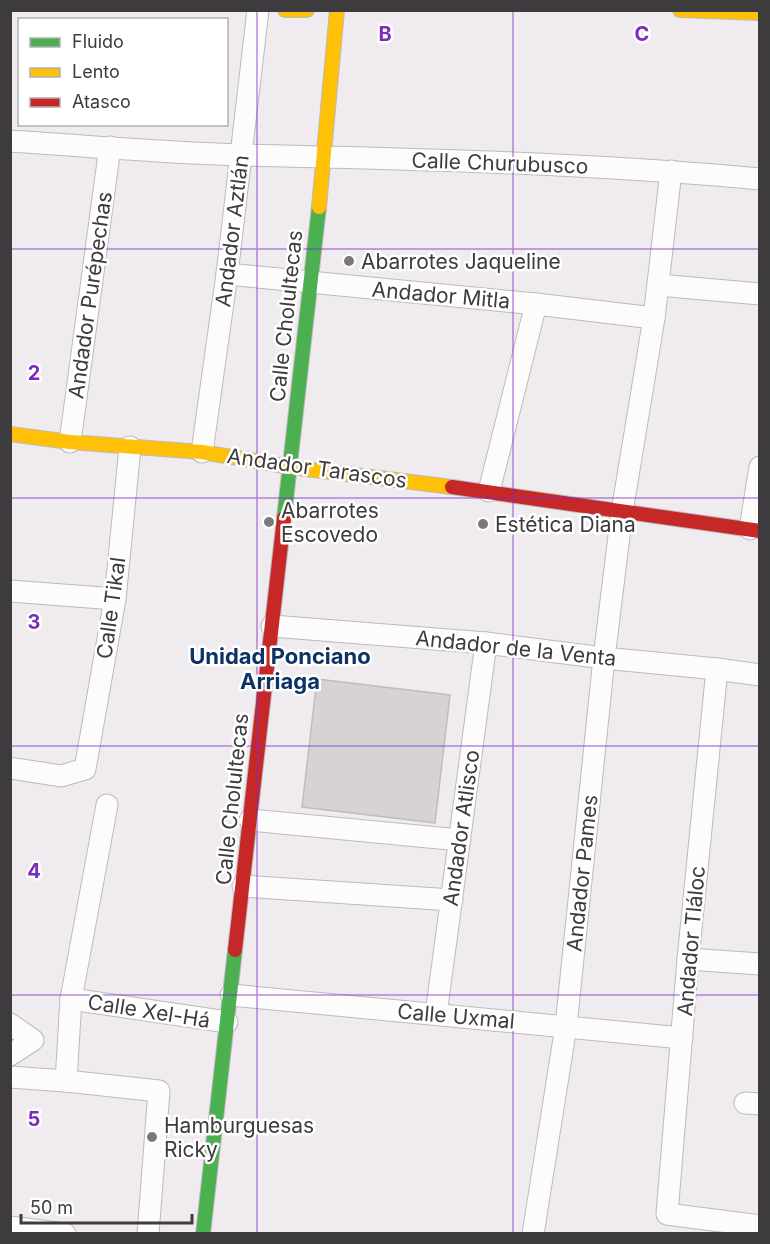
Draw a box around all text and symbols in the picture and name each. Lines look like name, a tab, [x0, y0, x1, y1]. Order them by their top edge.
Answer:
legend	[18, 18, 228, 126]
text: B	[378, 22, 392, 46]
text: C	[635, 22, 649, 46]
text: Fluido	[72, 31, 124, 52]
text: Lento	[72, 61, 120, 82]
text: Atasco	[72, 91, 131, 112]
street label: Calle Churubusco	[411, 147, 589, 179]
street label: Andador Aztlán	[210, 154, 254, 308]
street label: Andador Purépechas	[63, 190, 117, 400]
street label: Calle Cholultecas	[265, 229, 307, 403]
place label: Abarrotes Jaqueline	[361, 249, 561, 274]
marker: Abarrotes Jaqueline	[342, 254, 356, 268]
street label: Andador Mitla	[371, 277, 511, 313]
text: 2	[28, 361, 40, 385]
street label: Andador Tarascos	[226, 443, 408, 493]
place label: Abarrotes Escovedo	[281, 498, 379, 547]
place label: Estética Diana	[495, 512, 636, 537]
marker: Abarrotes Escovedo	[262, 515, 276, 529]
marker: Estética Diana	[476, 517, 490, 531]
street label: Calle Tikal	[91, 556, 131, 660]
text: 3	[28, 610, 40, 634]
street label: Andador de la Venta	[415, 625, 617, 671]
district label: Unidad Ponciano Arriaga	[189, 643, 371, 694]
street label: Calle Cholultecas	[211, 712, 253, 886]
street label: Andador Atlisco	[438, 748, 484, 908]
street label: Andador Pames	[561, 793, 603, 953]
text: 4	[27, 859, 41, 883]
street label: Andador Tláloc	[672, 865, 710, 1017]
street label: Calle Xel-Há	[86, 989, 212, 1033]
street label: Calle Uxmal	[396, 998, 516, 1034]
text: 5	[28, 1107, 40, 1131]
place label: Hamburguesas Ricky	[164, 1113, 314, 1162]
marker: Hamburguesas Ricky	[145, 1130, 159, 1144]
scale bar	[21, 1187, 192, 1225]
text: 50 m	[30, 1197, 73, 1218]

